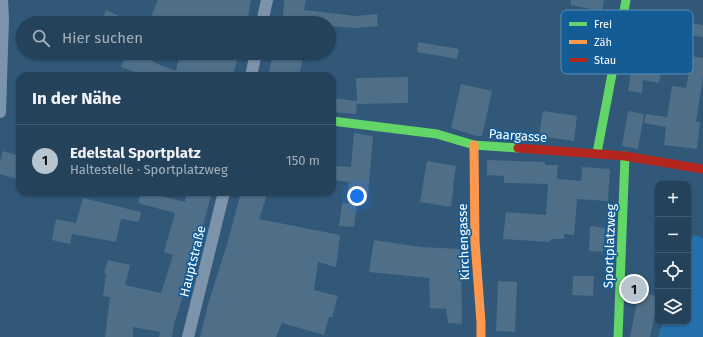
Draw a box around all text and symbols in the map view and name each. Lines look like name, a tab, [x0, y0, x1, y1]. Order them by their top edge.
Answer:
legend	[561, 10, 693, 74]
search box	[16, 16, 336, 60]
text: Frei	[594, 18, 612, 31]
icon: search	[30, 27, 52, 49]
text: Hier suchen	[62, 29, 143, 47]
text: Zäh	[594, 36, 612, 49]
text: Stau	[594, 54, 616, 67]
text: In der Nähe	[32, 88, 121, 109]
street label: Paargasse	[488, 126, 548, 145]
text: Edelstal Sportplatz	[70, 144, 201, 162]
text: 1	[42, 153, 48, 168]
text: 150 m	[286, 153, 320, 168]
text: Haltestelle · Sportplatzweg	[70, 162, 228, 177]
map controls	[655, 181, 691, 325]
button: +	[655, 181, 691, 217]
your location	[347, 186, 367, 206]
street label: Kirchengasse	[455, 203, 472, 281]
street label: Sportplatzweg	[601, 203, 618, 288]
button: −	[655, 217, 691, 253]
street label: Hauptstraße	[176, 224, 209, 298]
button: locate	[655, 253, 691, 289]
pin: 1	[621, 274, 647, 304]
button: layers	[655, 289, 691, 325]

